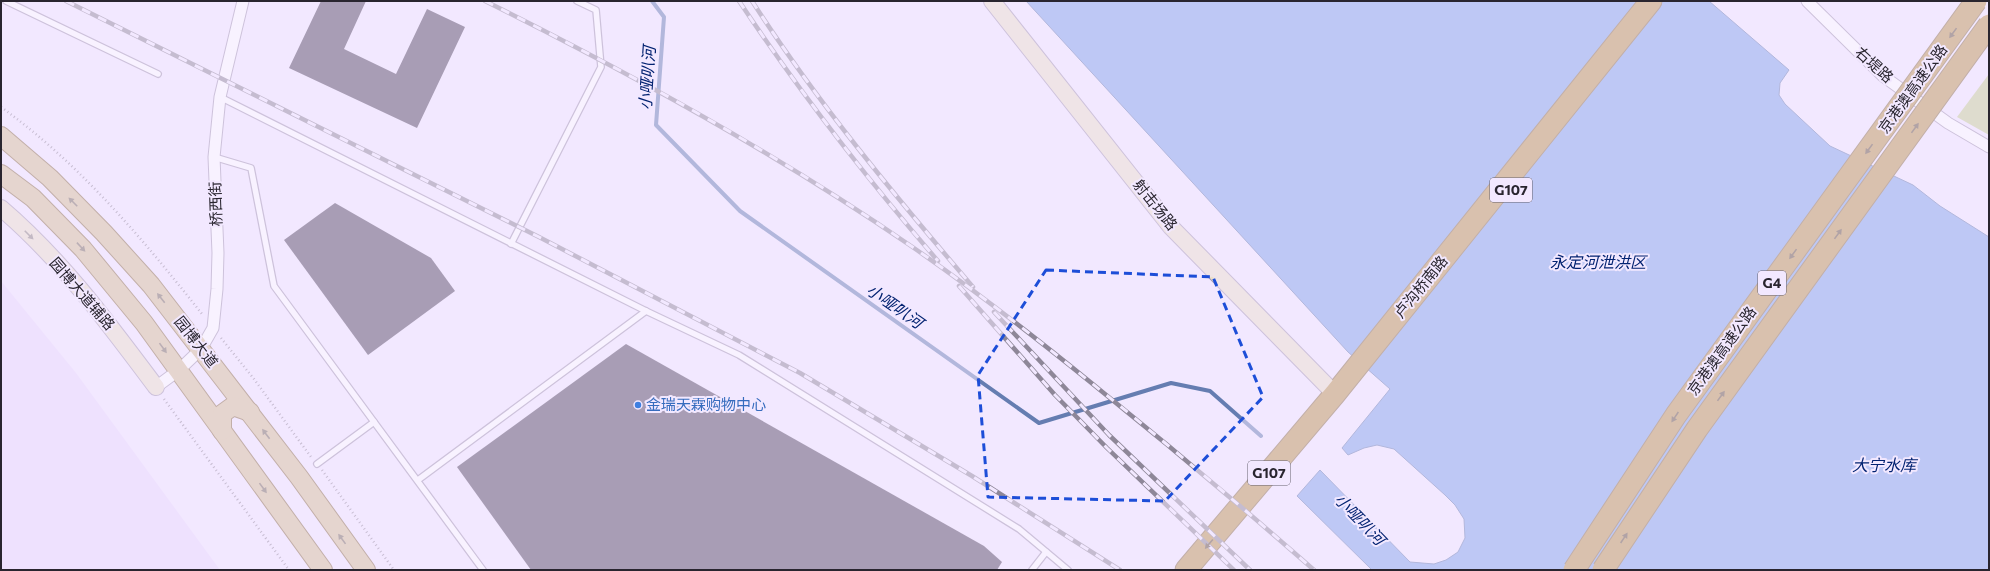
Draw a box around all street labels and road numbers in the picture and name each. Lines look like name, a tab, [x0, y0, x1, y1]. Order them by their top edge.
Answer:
street label: 京港澳高速公路	[1874, 41, 1950, 136]
street label: 右堤路	[1852, 43, 1897, 86]
street label: 射击场路	[1130, 175, 1182, 233]
road number: G107	[1490, 178, 1532, 202]
street label: 桥西街	[205, 181, 225, 227]
street label: 卢沟桥南路	[1390, 252, 1451, 321]
street label: 园博大道辅路	[46, 253, 119, 333]
road number: G4	[1758, 271, 1786, 295]
street label: 京港澳高速公路	[1683, 303, 1759, 398]
street label: 园博大道	[171, 312, 222, 371]
road number: G107	[1248, 461, 1290, 485]

